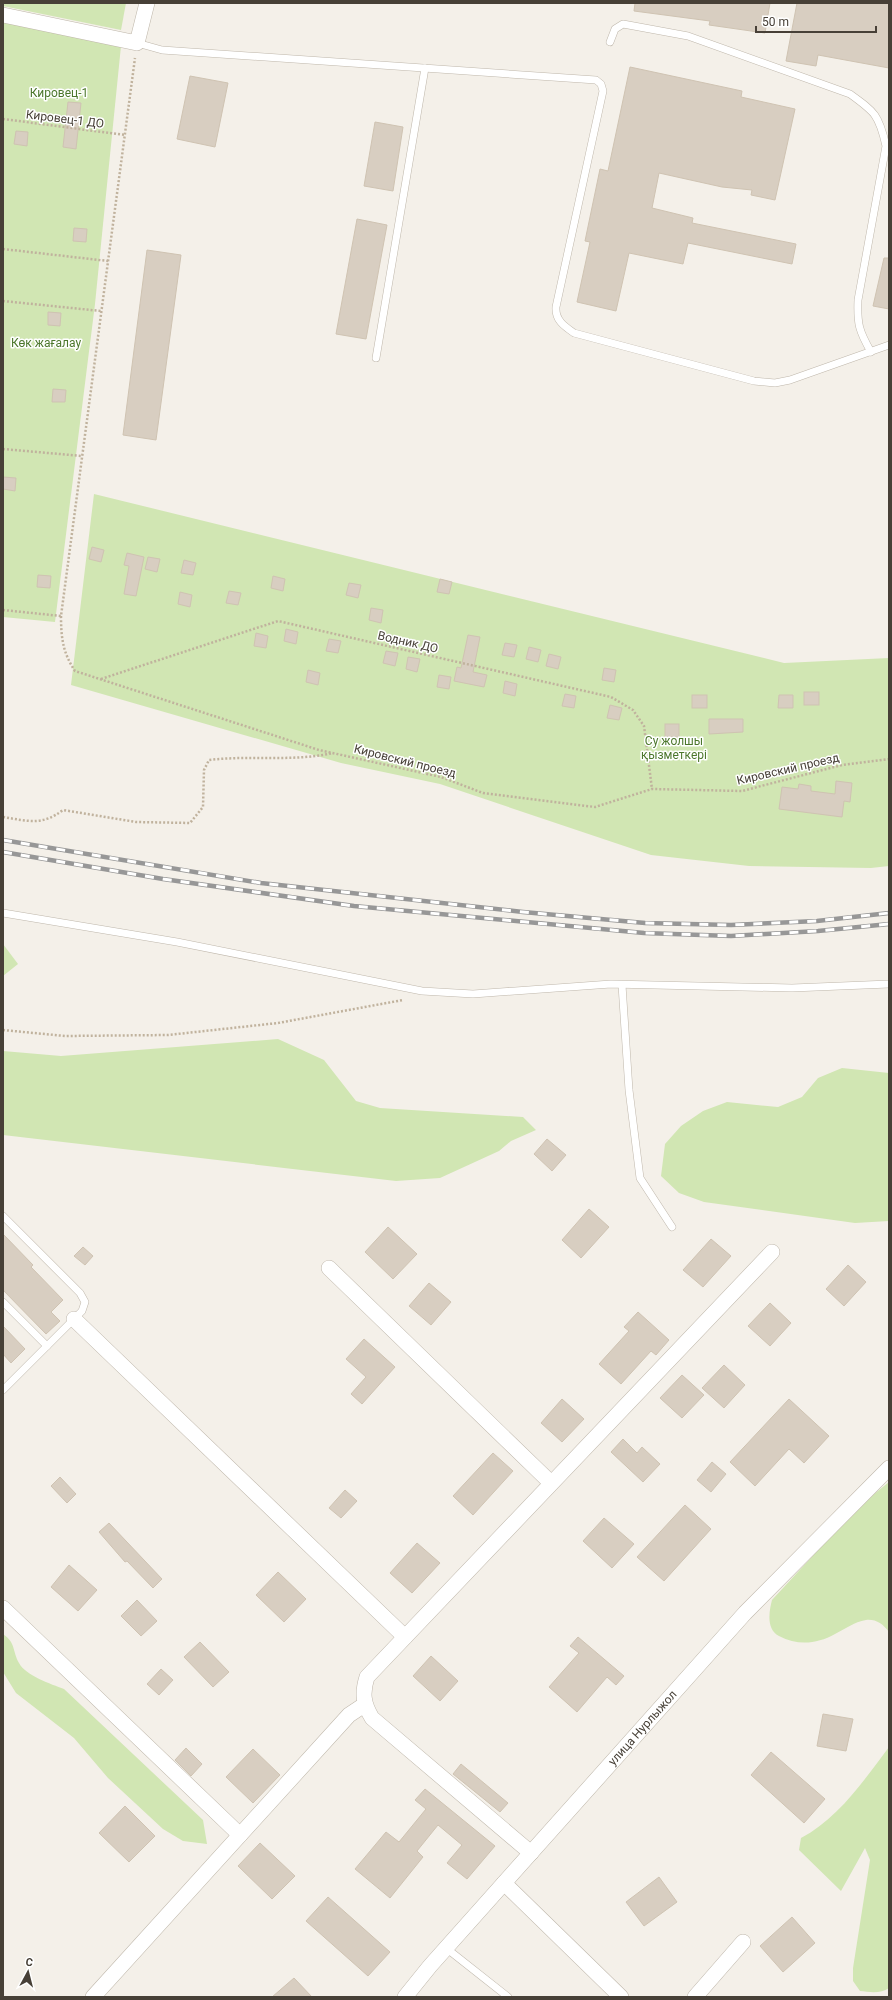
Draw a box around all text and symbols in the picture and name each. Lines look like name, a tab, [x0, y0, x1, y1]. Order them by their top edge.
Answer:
scale bar	[756, 8, 876, 34]
text: 50 m	[762, 15, 789, 29]
park label: Кировец-1	[30, 86, 88, 100]
street label: Кировец-1 ДО	[25, 107, 105, 131]
park label: Көк жағалау	[11, 336, 81, 350]
street label: Водник ДО	[376, 628, 440, 656]
park label: Су жолшы қызметкері	[641, 734, 707, 762]
street label: Кировский проезд	[352, 742, 458, 780]
street label: Кировский проезд	[735, 750, 841, 788]
street label: улица Нурлыжол	[605, 1687, 680, 1768]
north arrow	[8, 1952, 48, 1992]
text: С	[25, 1956, 34, 1969]

